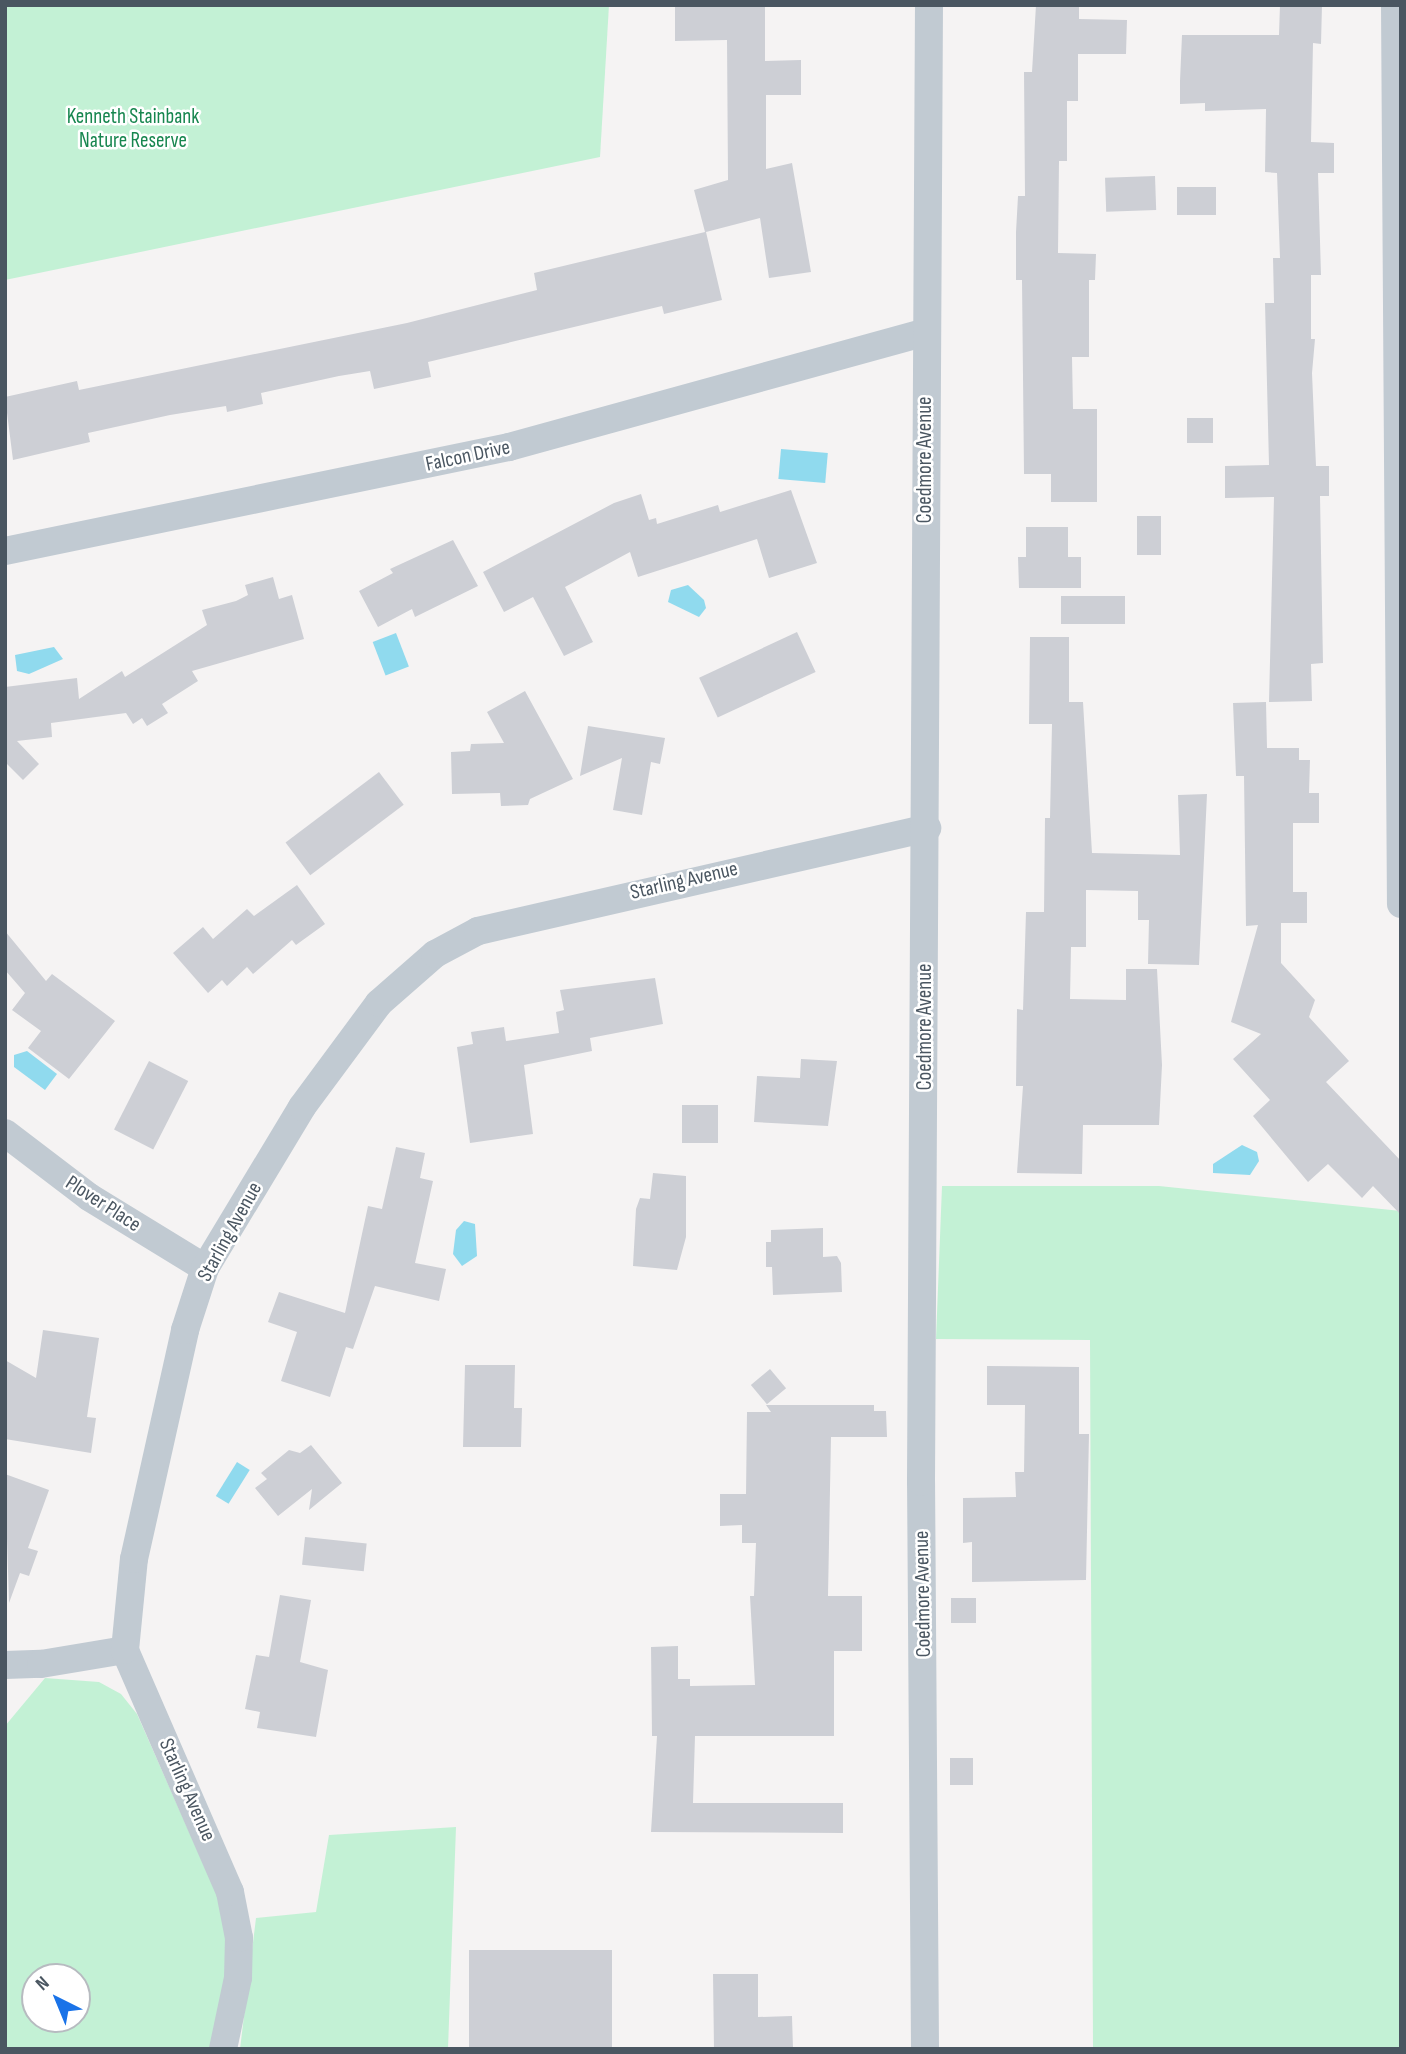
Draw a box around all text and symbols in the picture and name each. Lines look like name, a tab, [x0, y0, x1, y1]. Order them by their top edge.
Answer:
park label: Kenneth Stainbank Nature Reserve	[67, 104, 199, 154]
street label: Coedmore Avenue	[912, 397, 938, 523]
street label: Falcon Drive	[424, 435, 512, 477]
street label: Starling Avenue	[628, 856, 740, 906]
street label: Coedmore Avenue	[912, 964, 938, 1090]
street label: Plover Place	[61, 1170, 145, 1238]
street label: Starling Avenue	[192, 1178, 268, 1286]
street label: Coedmore Avenue	[909, 1530, 937, 1658]
street label: Starling Avenue	[153, 1735, 221, 1845]
north arrow	[21, 1963, 91, 2033]
text: N	[31, 1972, 54, 1996]

